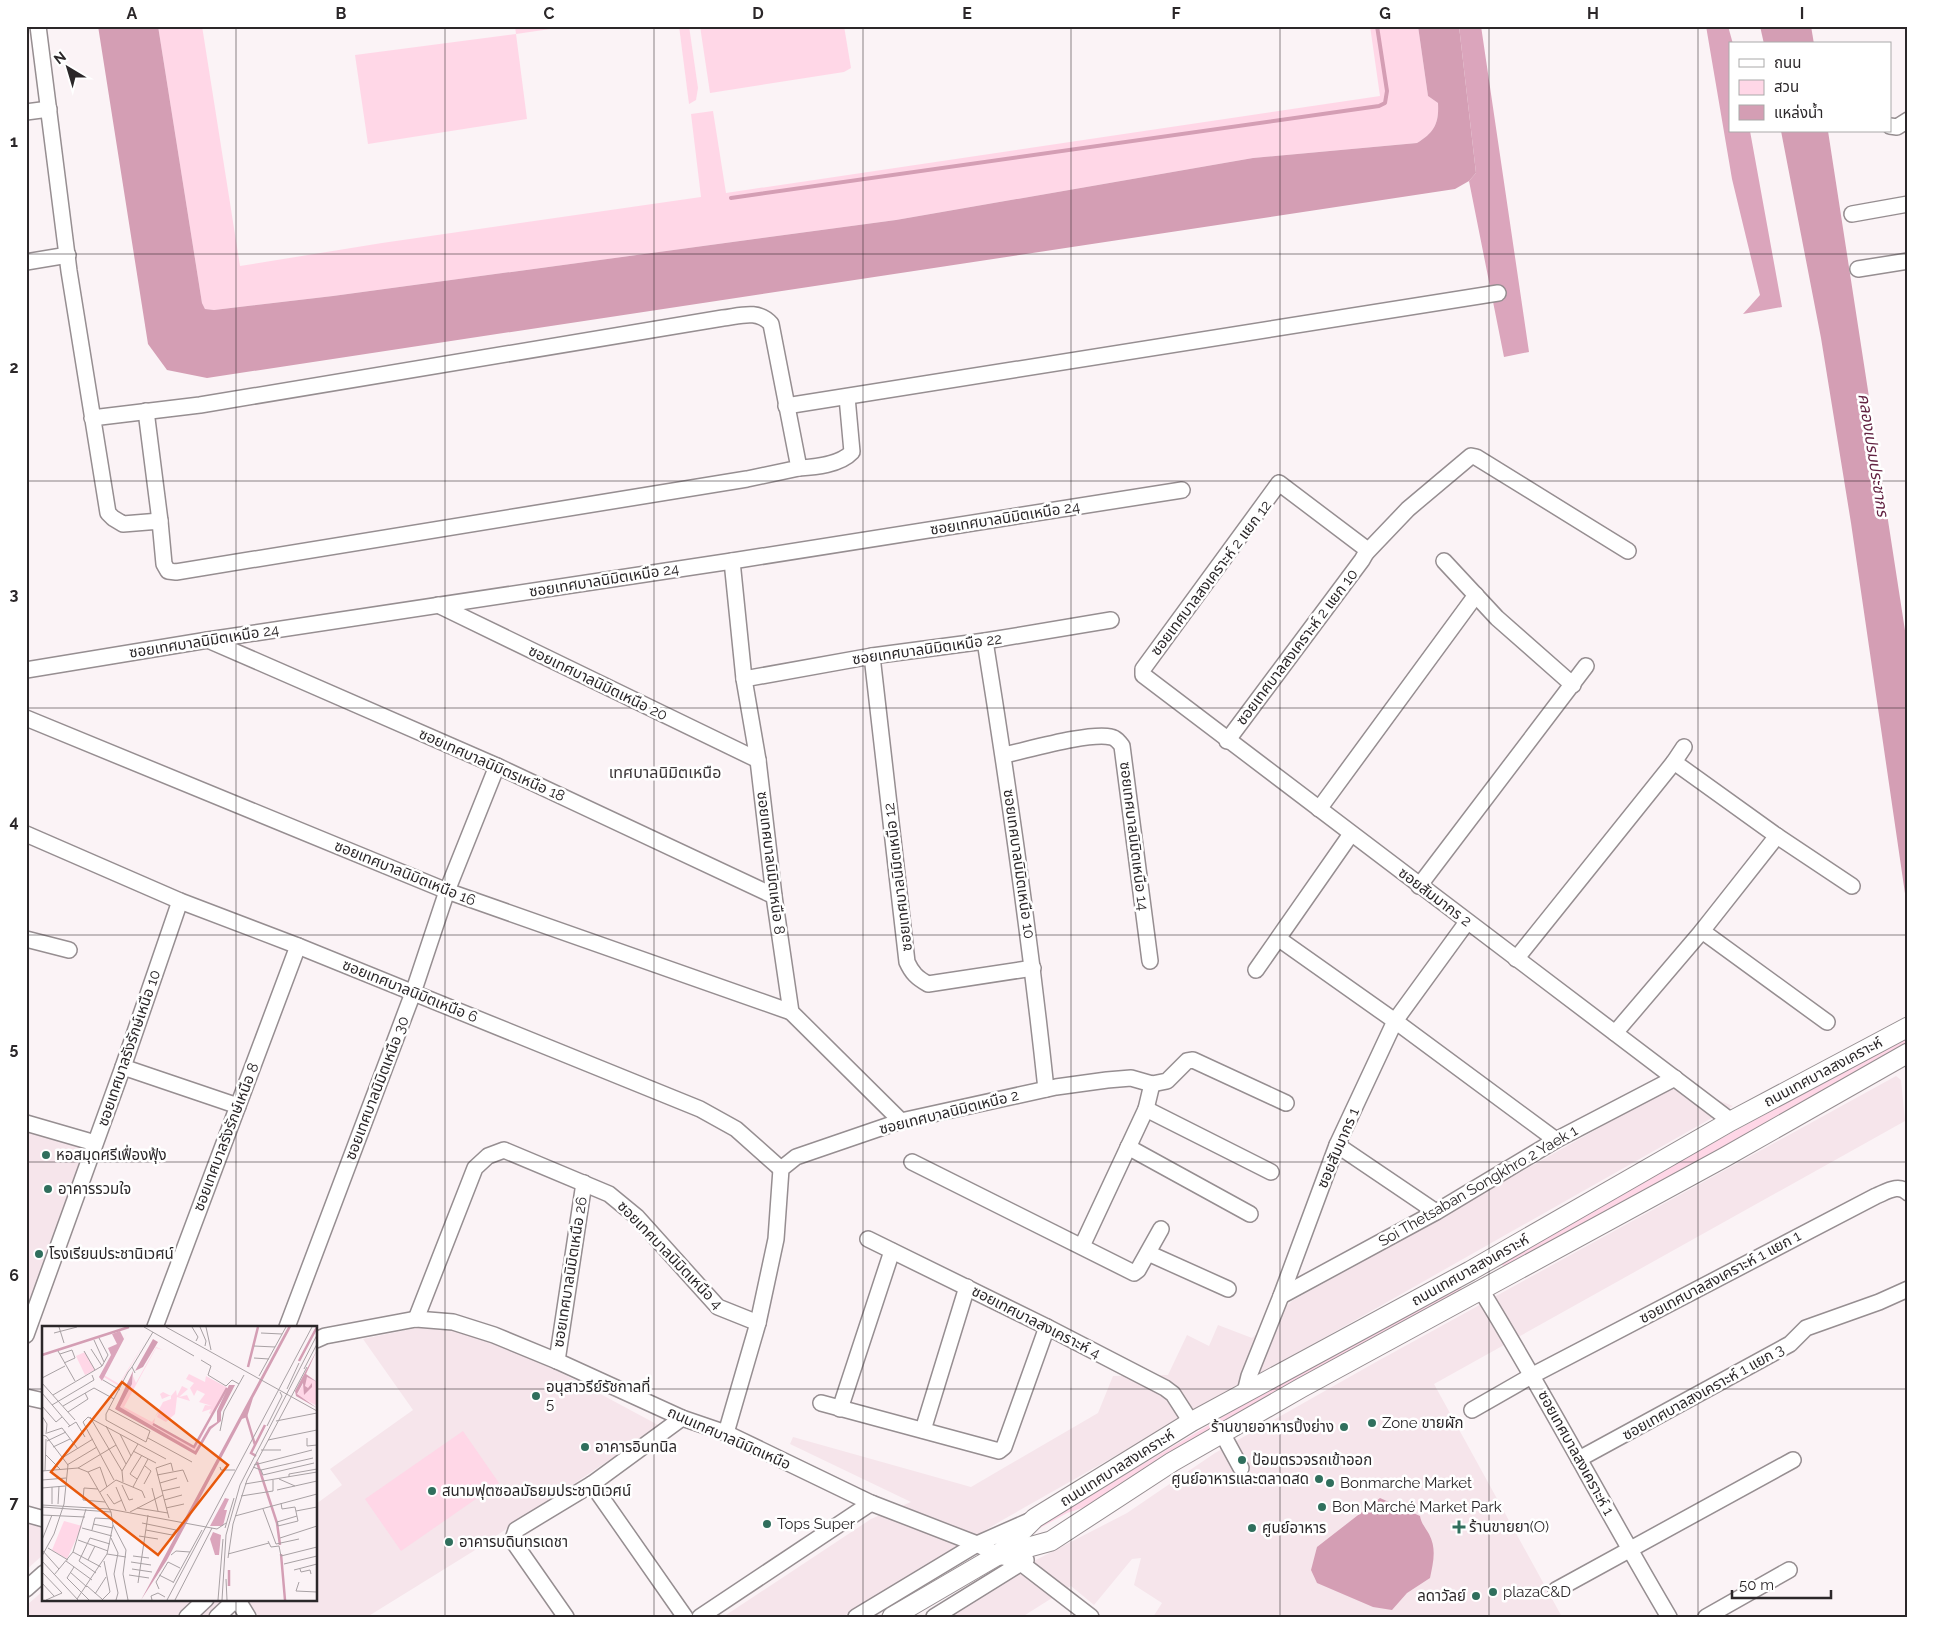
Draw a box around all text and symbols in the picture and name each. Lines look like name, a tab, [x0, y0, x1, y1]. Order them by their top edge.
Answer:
text: A	[127, 4, 138, 23]
text: B	[336, 4, 347, 23]
text: C	[544, 4, 555, 23]
text: D	[752, 4, 764, 23]
text: E	[962, 4, 972, 23]
text: F	[1171, 4, 1181, 23]
text: G	[1379, 4, 1391, 23]
text: H	[1587, 4, 1599, 23]
text: I	[1800, 4, 1804, 23]
north arrow	[42, 42, 92, 92]
legend	[1729, 42, 1892, 132]
text: N	[51, 48, 69, 67]
text: ถนน	[1774, 54, 1801, 72]
text: สวน	[1774, 78, 1799, 96]
text: แหล่งน้ำ	[1774, 102, 1823, 122]
text: 1	[10, 132, 18, 151]
text: 2	[9, 358, 19, 377]
water label: คลองเปรมประชากร	[1854, 392, 1893, 519]
street label: ซอยเทศบาลนิมิตเหนือ 24	[929, 497, 1081, 539]
street label: ซอยเทศบาลสงเคราะห์ 2 แยก 12	[1147, 497, 1275, 659]
street label: ซอยเทศบาลนิมิตเหนือ 24	[528, 559, 680, 601]
street label: ซอยเทศบาลสงเคราะห์ 2 แยก 10	[1232, 565, 1362, 729]
text: 3	[10, 585, 19, 604]
street label: ซอยเทศบาลนิมิตเหนือ 24	[128, 620, 280, 662]
street label: ซอยเทศบาลนิมิตเหนือ 22	[851, 630, 1003, 668]
street label: ซอยเทศบาลนิมิตเหนือ 20	[526, 642, 670, 724]
street label: ซอยเทศบาลนิมิตรเหนือ 18	[416, 725, 568, 805]
street label: ซอยเทศบาลนิมิตเหนือ 14	[1116, 760, 1152, 912]
district label: เทศบาลนิมิตเหนือ	[609, 763, 721, 782]
street label: ซอยเทศบาลนิมิตเหนือ 10	[1000, 788, 1038, 940]
street label: ซอยเทศบาลนิมิตเหนือ 8	[753, 790, 789, 936]
street label: ซอยเทศบาลนิมิตเหนือ 12	[880, 801, 916, 952]
text: 4	[9, 812, 19, 831]
street label: ซอยเทศบาลนิมิตเหนือ 16	[332, 836, 478, 910]
street label: ซอยสัมมากร 2	[1395, 864, 1475, 930]
street label: ซอยเทศบาลนิมิตเหนือ 6	[340, 956, 480, 1026]
street label: ซอยเทศบาลรังรักษ์เหนือ 10	[94, 967, 164, 1129]
street label: ซอยเทศบาลนิมิตเหนือ 30	[341, 1014, 413, 1162]
street label: ถนนเทศบาลสงเคราะห์	[1761, 1033, 1886, 1111]
text: 5	[10, 1039, 19, 1058]
street label: ซอยเทศบาลรังรักษ์เหนือ 8	[189, 1060, 263, 1214]
street label: ซอยเทศบาลนิมิตเหนือ 2	[877, 1086, 1021, 1138]
street label: ซอยสัมมากร 1	[1313, 1105, 1363, 1191]
street label: Soi Thetsaban Songkhro 2 Yaek 1	[1375, 1121, 1581, 1251]
place label: หอสมุดศรีเฟื่องฟุ้ง	[56, 1144, 167, 1164]
marker: หอสมุดศรีเฟื่องฟุ้ง	[40, 1149, 52, 1161]
place label: อาคารรวมใจ	[58, 1180, 131, 1198]
marker: อาคารรวมใจ	[42, 1183, 54, 1195]
street label: ซอยเทศบาลนิมิตเหนือ 26	[549, 1195, 591, 1349]
street label: ซอยเทศบาลนิมิตเหนือ 4	[614, 1197, 726, 1313]
street label: ซอยเทศบาลสงเคราะห์ 1 แยก 1	[1636, 1226, 1804, 1327]
street label: ถนนเทศบาลสงเคราะห์	[1408, 1230, 1532, 1310]
place label: โรงเรียนประชานิเวศน์	[49, 1245, 174, 1263]
marker: โรงเรียนประชานิเวศน์	[33, 1248, 45, 1260]
text: 6	[9, 1266, 19, 1285]
street label: ซอยเทศบาลสงเคราะห์ 4	[969, 1282, 1103, 1362]
inset map	[42, 1326, 318, 1600]
street label: ซอยเทศบาลสงเคราะห์ 1 แยก 3	[1619, 1340, 1787, 1444]
place label: อนุสาวรีย์รัชกาลที่ 5	[546, 1376, 650, 1413]
street label: ซอยเทศบาลสงเคราะห์ 1	[1534, 1387, 1618, 1519]
marker: อนุสาวรีย์รัชกาลที่ 5	[530, 1390, 542, 1402]
street label: ถนนเทศบาลนิมิตเหนือ	[665, 1403, 793, 1473]
place label: Zone ขายผัก	[1382, 1414, 1463, 1432]
place label: ร้านขายอาหารปิ้งย่าง	[1211, 1417, 1334, 1436]
marker: Zone ขายผัก	[1366, 1417, 1378, 1429]
marker: ร้านขายอาหารปิ้งย่าง	[1338, 1421, 1350, 1433]
street label: ถนนเทศบาลสงเคราะห์	[1056, 1425, 1178, 1510]
place label: อาคารอินทนิล	[595, 1438, 677, 1456]
marker: อาคารอินทนิล	[579, 1441, 591, 1453]
place label: ป้อมตรวจรถเข้าออก	[1252, 1451, 1372, 1469]
marker: ป้อมตรวจรถเข้าออก	[1236, 1454, 1248, 1466]
place label: ศูนย์อาหารและตลาดสด	[1171, 1470, 1309, 1488]
marker: ศูนย์อาหารและตลาดสด	[1313, 1473, 1325, 1485]
place label: Bonmarche Market	[1340, 1474, 1472, 1492]
marker: Bonmarche Market	[1324, 1477, 1336, 1489]
place label: สนามฟุตซอลมัธยมประชานิเวศน์	[442, 1482, 631, 1500]
marker: สนามฟุตซอลมัธยมประชานิเวศน์	[426, 1485, 438, 1497]
text: 7	[10, 1493, 19, 1512]
place label: Bon Marché Market Park	[1332, 1498, 1502, 1516]
marker: Bon Marché Market Park	[1316, 1501, 1328, 1513]
place label: Tops Super	[777, 1515, 856, 1533]
marker: Tops Super	[761, 1518, 773, 1530]
place label: ร้านขายยา(O)	[1469, 1518, 1549, 1536]
place label: ศูนย์อาหาร	[1262, 1519, 1326, 1537]
marker: ร้านขายยา(O)	[1453, 1521, 1465, 1533]
marker: ศูนย์อาหาร	[1246, 1522, 1258, 1534]
place label: อาคารบดินทรเดชา	[459, 1533, 568, 1551]
marker: อาคารบดินทรเดชา	[443, 1536, 455, 1548]
scale bar	[1732, 1568, 1830, 1600]
text: 50 m	[1739, 1576, 1774, 1594]
place label: plazaC&D	[1503, 1583, 1571, 1601]
marker: plazaC&D	[1487, 1586, 1499, 1598]
place label: ลดาวัลย์	[1417, 1587, 1466, 1605]
marker: ลดาวัลย์	[1470, 1590, 1482, 1602]

